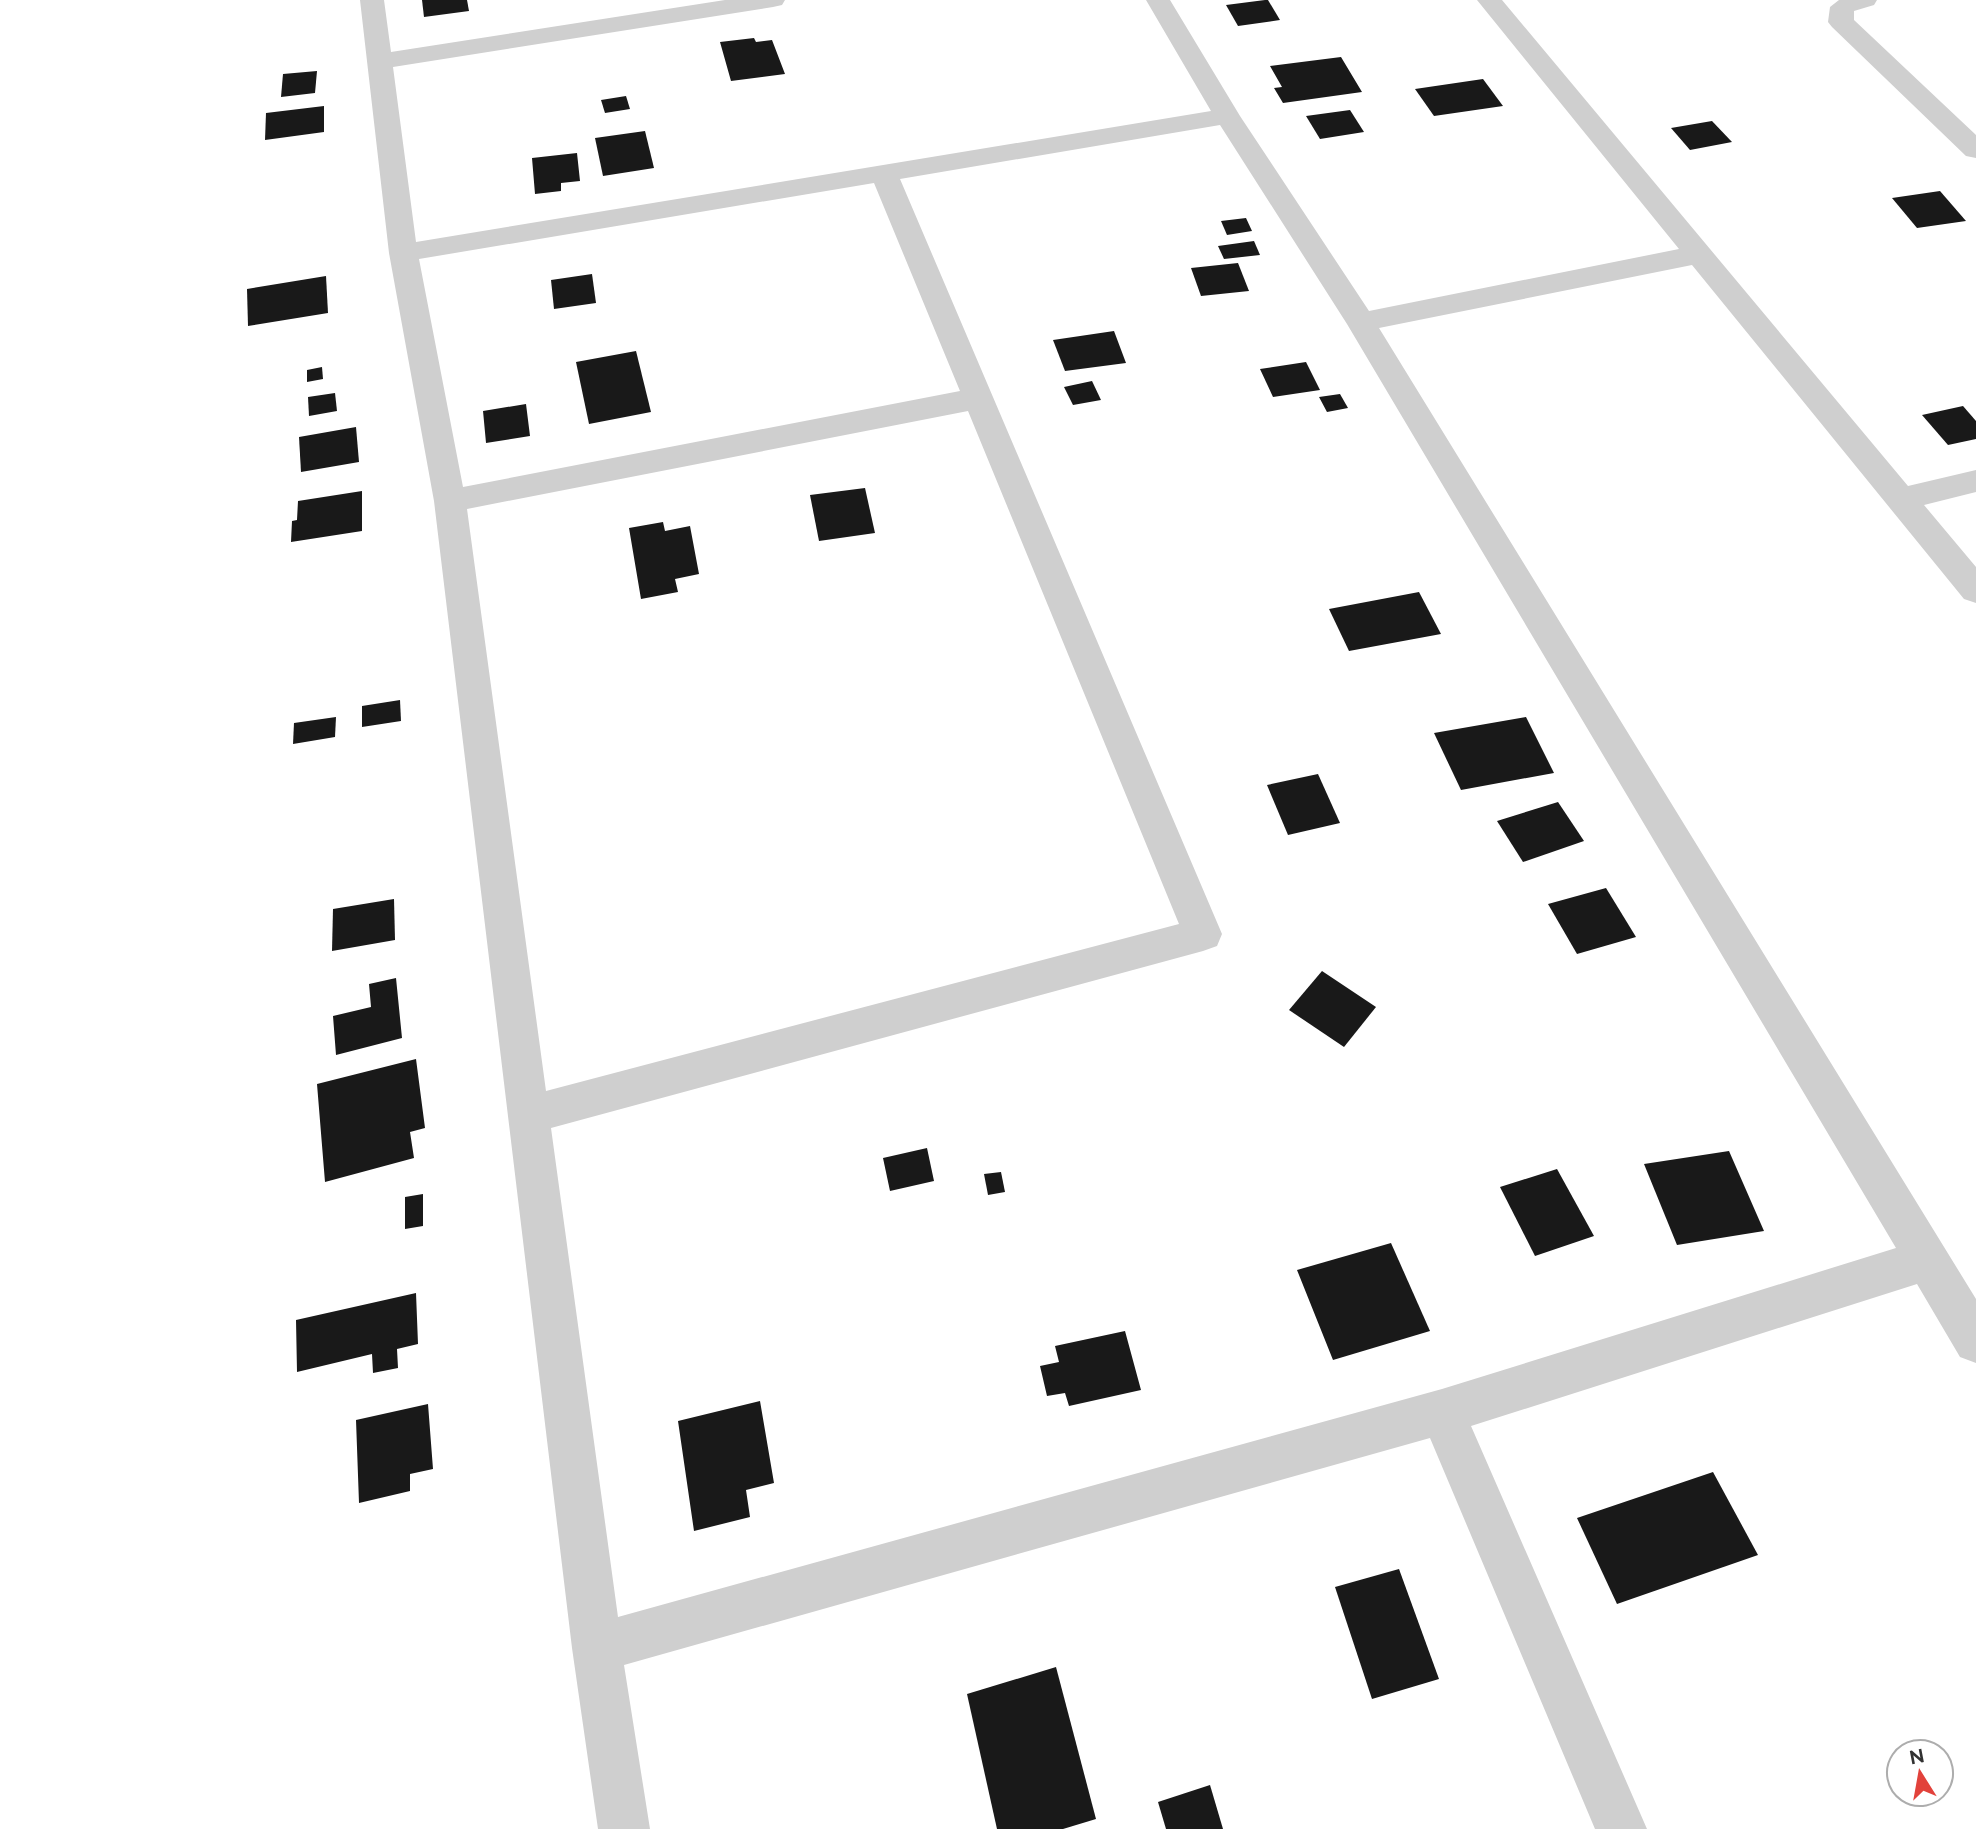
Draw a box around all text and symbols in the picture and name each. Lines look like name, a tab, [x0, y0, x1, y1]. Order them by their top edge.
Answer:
north arrow	[1885, 1738, 1955, 1808]
text: N	[1908, 1744, 1926, 1768]

